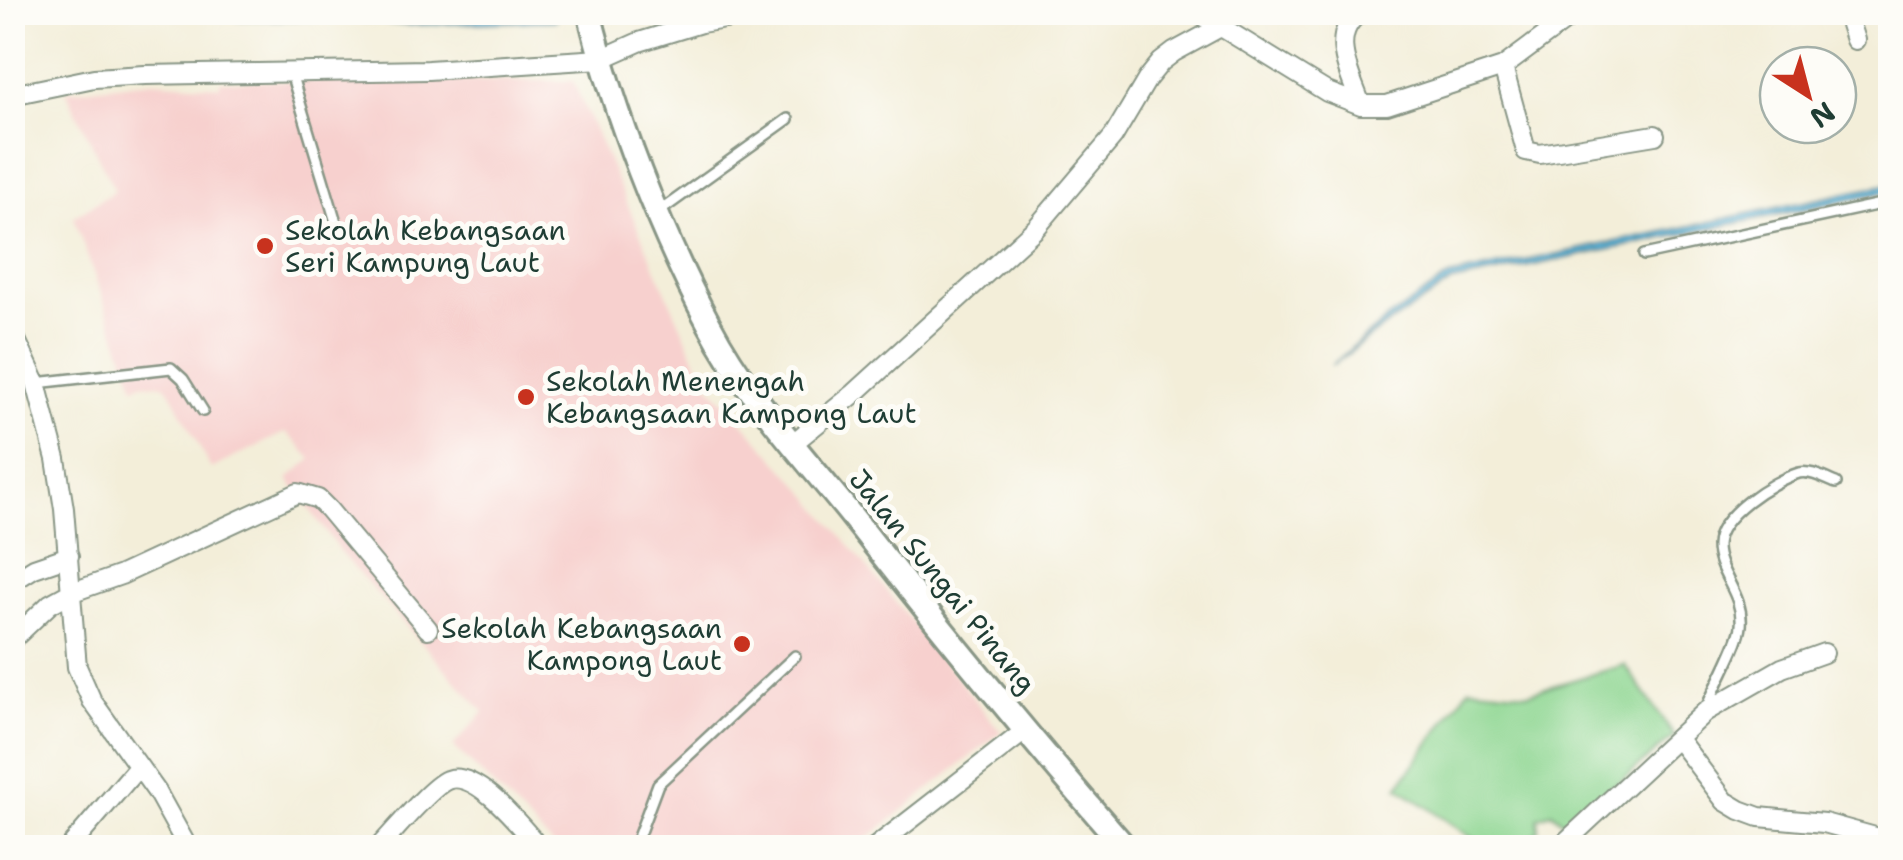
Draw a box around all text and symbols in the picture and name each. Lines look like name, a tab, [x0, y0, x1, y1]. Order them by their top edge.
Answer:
north arrow	[1758, 45, 1858, 145]
text: N	[1803, 93, 1843, 137]
place label: Sekolah Kebangsaan Seri Kampung Laut	[285, 211, 566, 281]
marker: Sekolah Kebangsaan Seri Kampung Laut	[254, 235, 276, 257]
place label: Sekolah Menengah Kebangsaan Kampong Laut	[546, 362, 917, 432]
marker: Sekolah Menengah Kebangsaan Kampong Laut	[515, 386, 537, 408]
street label: Jalan Sungai Pinang	[841, 461, 1045, 701]
place label: Sekolah Kebangsaan Kampong Laut	[441, 609, 722, 679]
marker: Sekolah Kebangsaan Kampong Laut	[731, 633, 753, 655]

